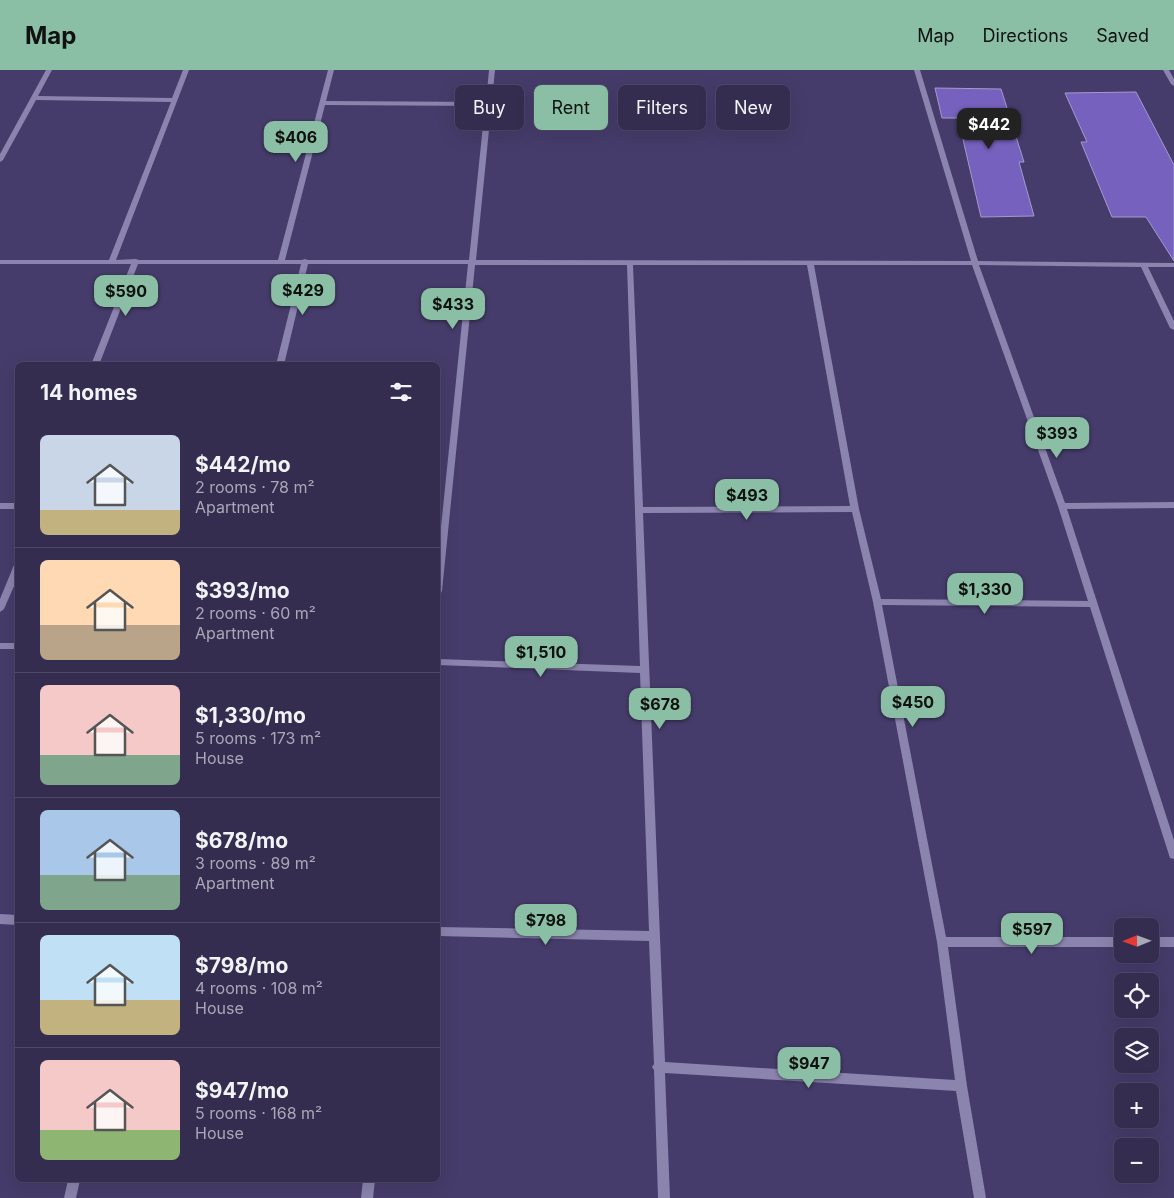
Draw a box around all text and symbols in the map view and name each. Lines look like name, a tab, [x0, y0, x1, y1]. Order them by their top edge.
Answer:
text: Map	[25, 21, 76, 50]
text: Map	[917, 25, 955, 46]
text: Directions	[983, 25, 1068, 46]
text: Saved	[1096, 25, 1149, 46]
chip: Buy	[455, 85, 524, 130]
chip: Rent	[534, 85, 608, 130]
chip: Filters	[618, 85, 706, 130]
chip: New	[716, 85, 790, 130]
pin: $442	[959, 108, 1019, 150]
text: $442	[968, 114, 1010, 134]
pin: $406	[266, 121, 326, 163]
text: $406	[275, 127, 317, 147]
pin: $590	[96, 274, 156, 317]
pin: $429	[273, 274, 333, 316]
text: $429	[282, 280, 324, 300]
text: $590	[105, 281, 147, 301]
pin: $433	[423, 288, 483, 330]
text: $433	[432, 294, 474, 314]
icon: filters	[387, 378, 415, 406]
text: 14 homes	[40, 380, 138, 405]
pin: $393	[1027, 416, 1087, 459]
text: $393	[1036, 423, 1078, 443]
text: $442/mo	[195, 452, 291, 477]
icon: home	[80, 455, 140, 515]
text: 2 rooms · 78 m²	[195, 477, 315, 497]
pin: $493	[717, 478, 777, 521]
text: $493	[726, 485, 768, 505]
text: Apartment	[195, 497, 275, 517]
pin: $1,330	[944, 572, 1026, 615]
text: $393/mo	[195, 578, 290, 603]
text: $1,330	[958, 579, 1012, 599]
icon: home	[80, 580, 140, 640]
text: 2 rooms · 60 m²	[195, 603, 316, 623]
text: Apartment	[195, 623, 275, 643]
pin: $1,510	[500, 636, 582, 678]
text: $1,510	[516, 642, 566, 662]
pin: $450	[883, 686, 943, 728]
pin: $678	[630, 688, 690, 730]
text: $450	[892, 692, 934, 712]
text: $678	[640, 694, 680, 714]
text: $1,330/mo	[195, 703, 306, 728]
icon: home	[80, 705, 140, 765]
text: 5 rooms · 173 m²	[195, 728, 321, 748]
text: House	[195, 748, 244, 768]
text: $678/mo	[195, 828, 288, 853]
icon: home	[80, 830, 140, 890]
text: 3 rooms · 89 m²	[195, 853, 316, 873]
text: Apartment	[195, 873, 275, 893]
pin: $798	[516, 904, 576, 946]
text: $798	[526, 910, 566, 930]
pin: $597	[1002, 912, 1062, 955]
north arrow	[1114, 918, 1159, 962]
map controls	[1114, 918, 1159, 1183]
text: $597	[1012, 919, 1052, 939]
text: $798/mo	[195, 953, 288, 978]
icon: home	[80, 955, 140, 1015]
button: locate	[1114, 973, 1159, 1018]
text: 4 rooms · 108 m²	[195, 978, 323, 998]
text: House	[195, 998, 244, 1018]
button: layers	[1114, 1028, 1159, 1073]
pin: $947	[779, 1046, 839, 1089]
text: $947	[789, 1053, 830, 1073]
text: $947/mo	[195, 1078, 289, 1103]
icon: home	[80, 1080, 140, 1140]
button: +	[1114, 1083, 1159, 1128]
text: 5 rooms · 168 m²	[195, 1103, 322, 1123]
text: House	[195, 1123, 244, 1143]
button: −	[1114, 1138, 1159, 1183]

